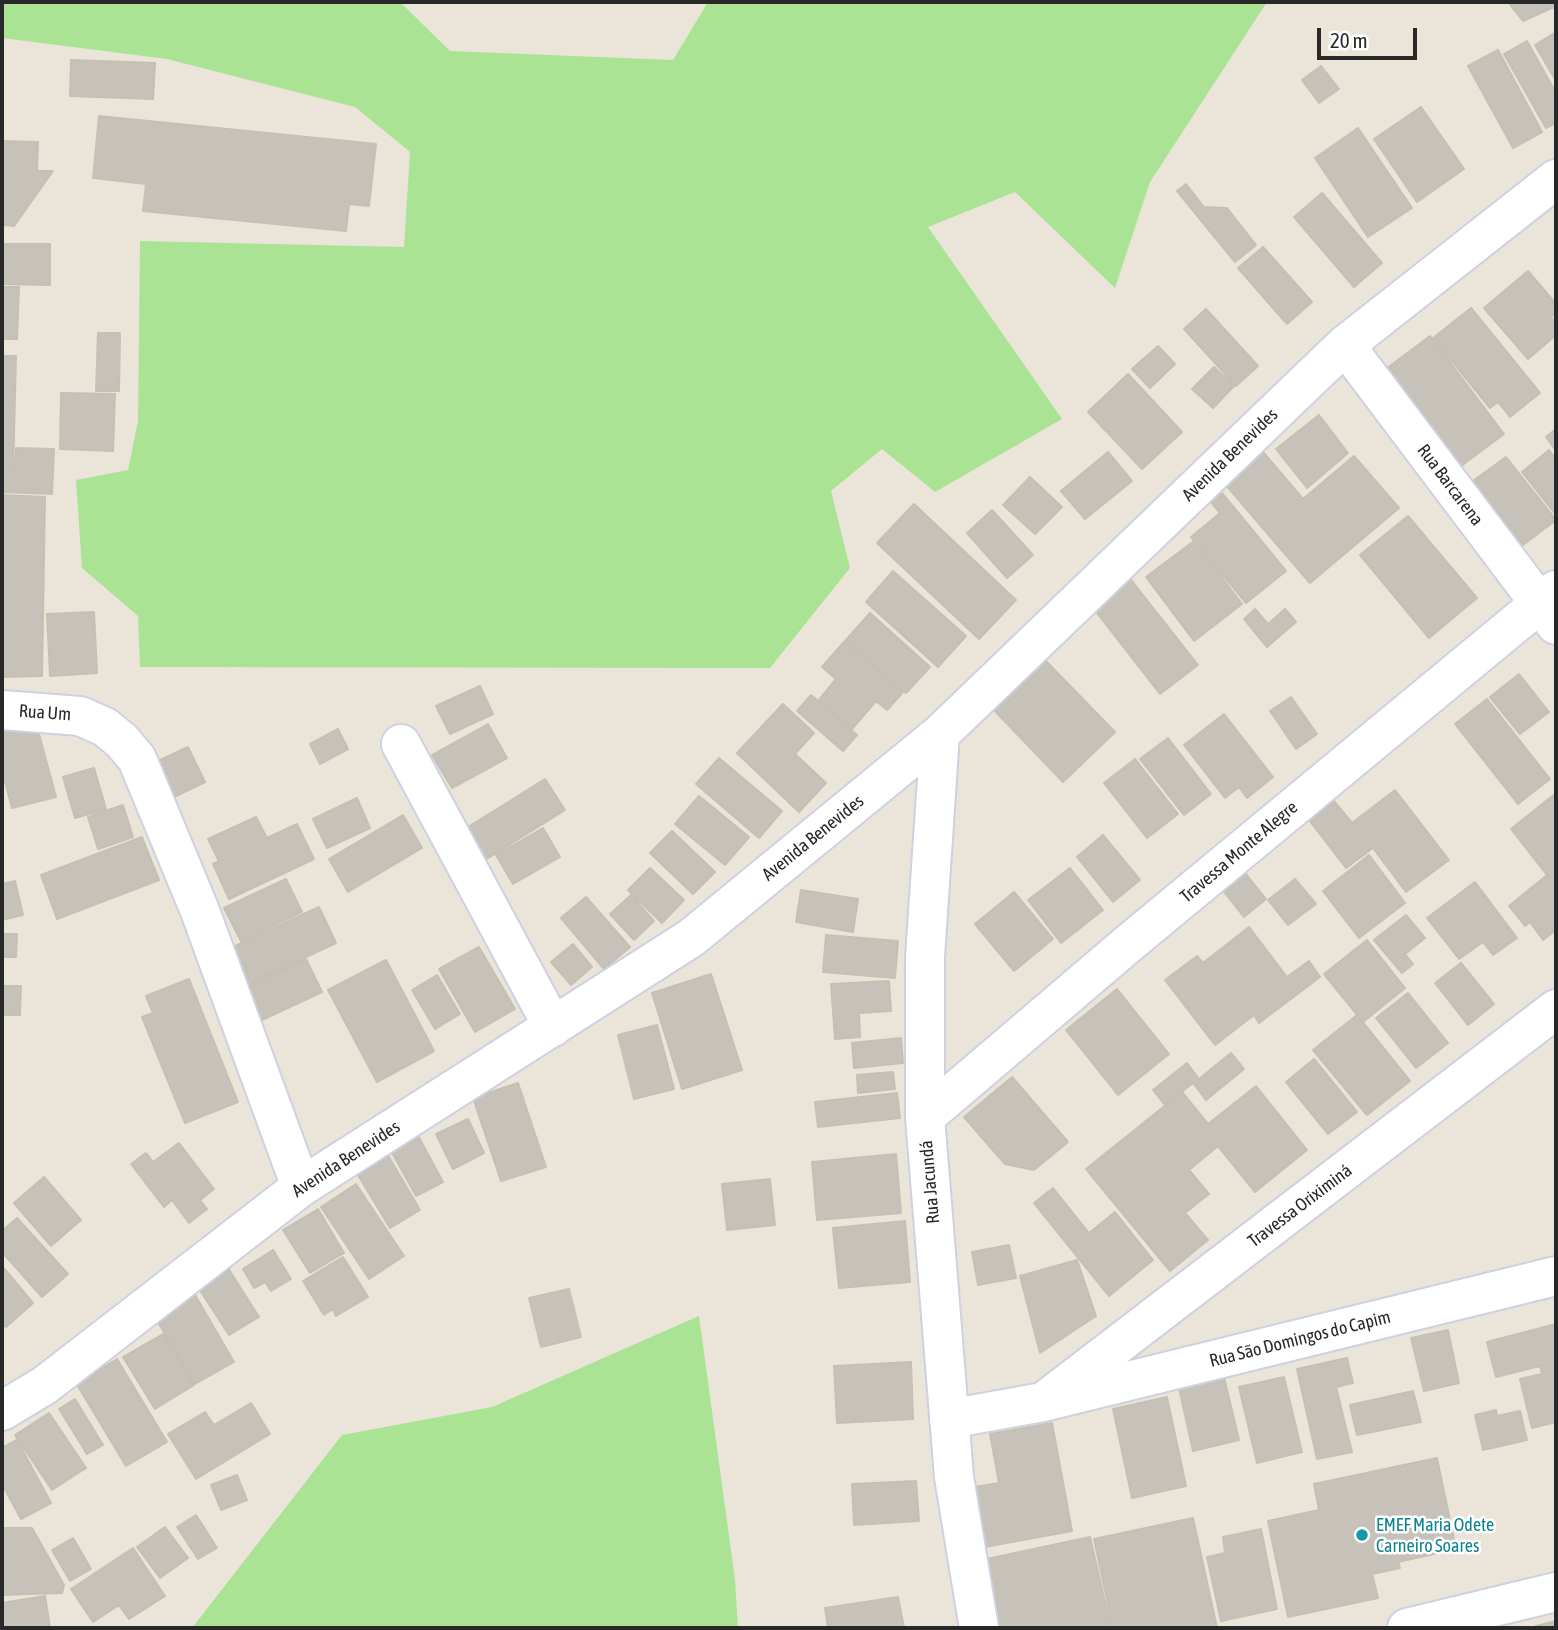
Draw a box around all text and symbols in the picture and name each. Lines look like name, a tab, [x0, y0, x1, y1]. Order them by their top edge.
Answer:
scale bar	[1320, 14, 1420, 58]
text: 20 m	[1330, 28, 1368, 52]
street label: Avenida Benevides	[1178, 404, 1282, 506]
street label: Rua Barcarena	[1412, 440, 1488, 530]
street label: Rua Um	[18, 700, 72, 726]
street label: Avenida Benevides	[758, 790, 868, 886]
street label: Travessa Monte Alegre	[1176, 797, 1302, 907]
street label: Avenida Benevides	[288, 1116, 404, 1202]
street label: Rua Jacundá	[916, 1139, 944, 1225]
street label: Travessa Oriximiná	[1244, 1160, 1356, 1252]
street label: Rua São Domingos do Capim	[1207, 1306, 1393, 1372]
place label: EMEF Maria Odete Carneiro Soares	[1376, 1514, 1494, 1556]
marker: EMEF Maria Odete Carneiro Soares	[1354, 1527, 1370, 1543]

